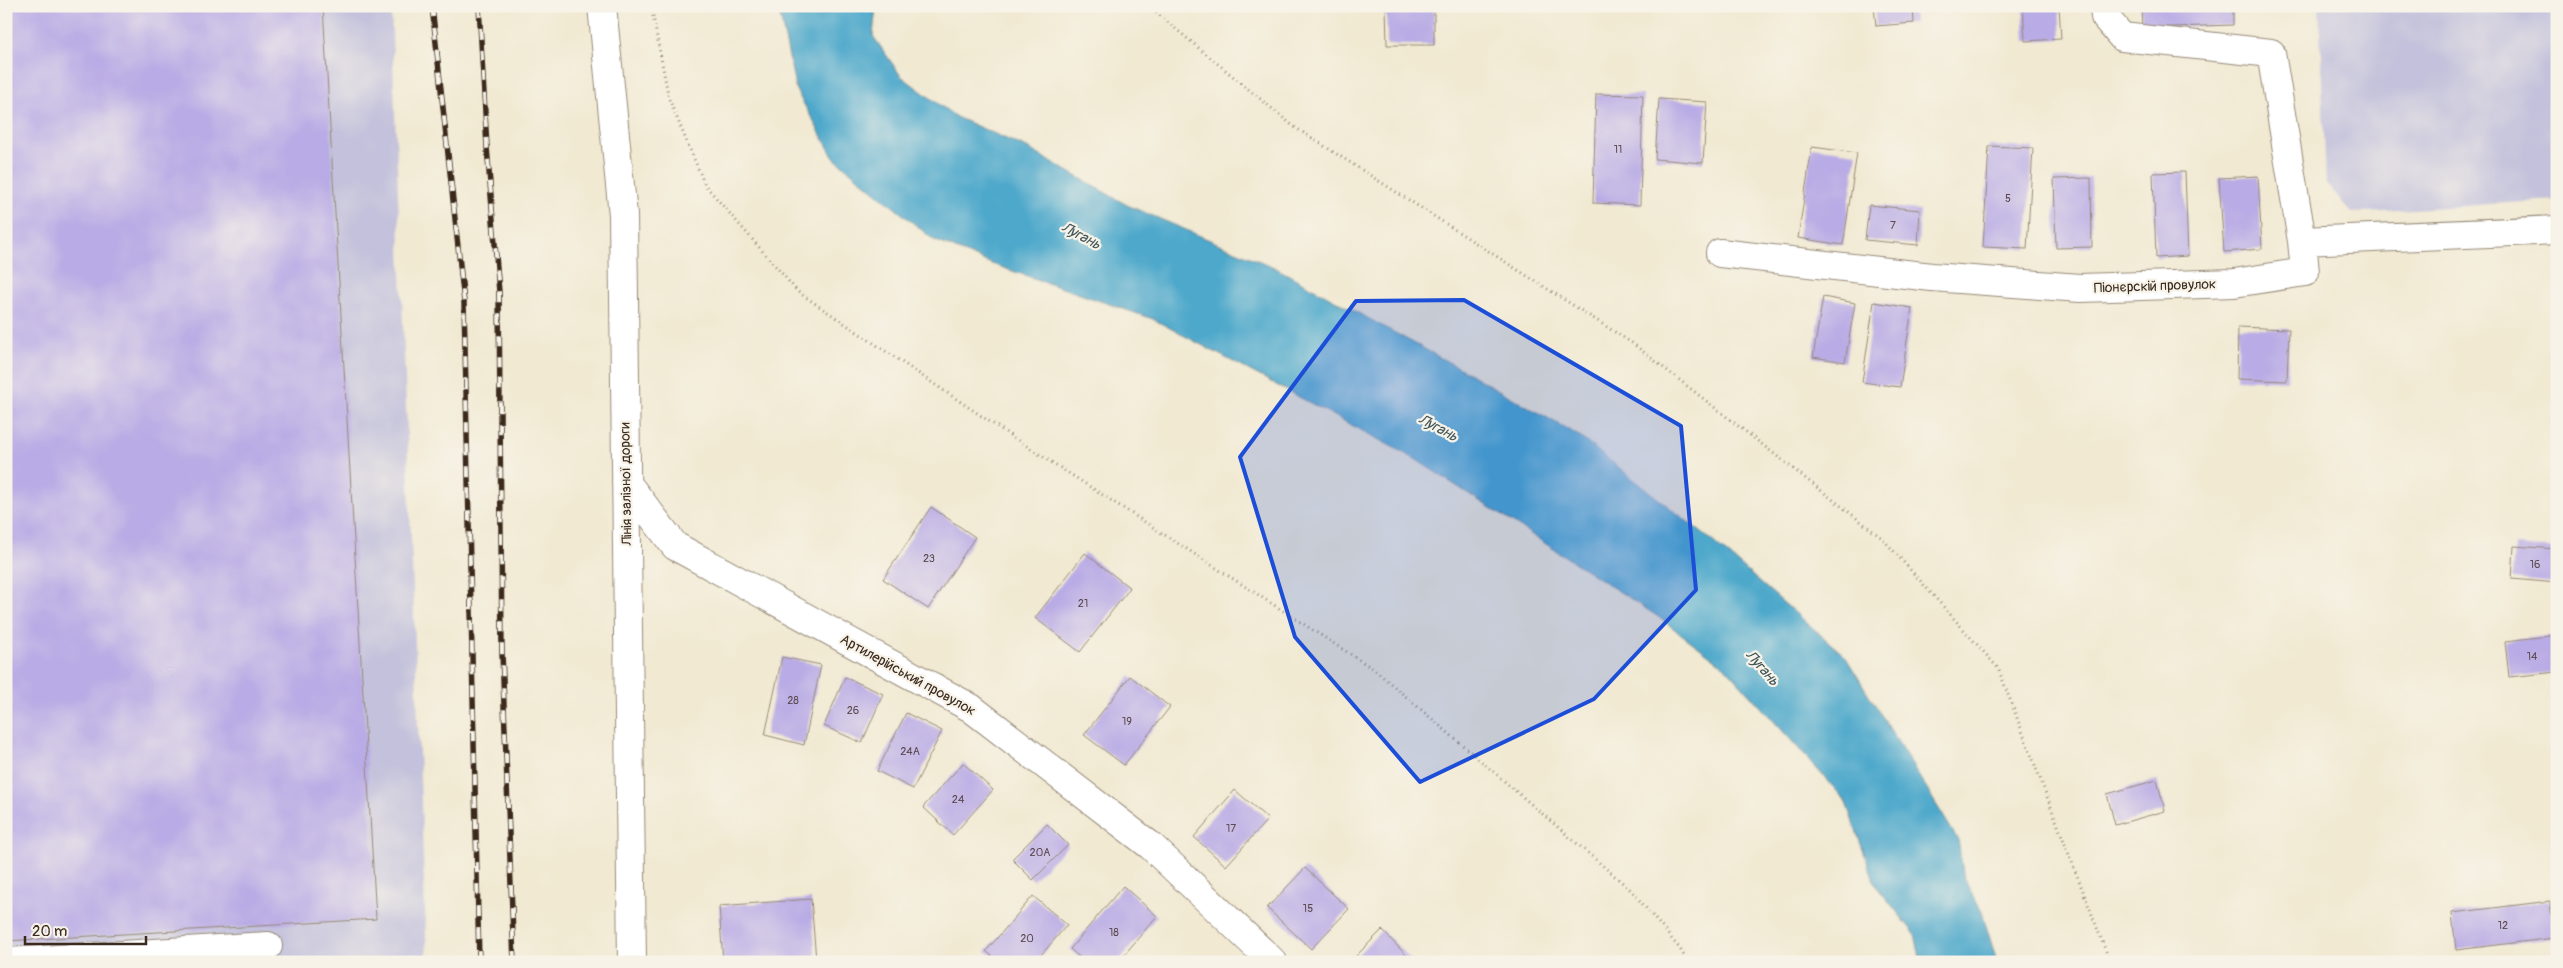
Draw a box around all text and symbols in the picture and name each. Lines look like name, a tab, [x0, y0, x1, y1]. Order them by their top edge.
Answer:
house number: 11	[1614, 143, 1622, 156]
house number: 5	[2005, 192, 2011, 205]
water label: Лугань	[1058, 218, 1104, 254]
house number: 7	[1890, 219, 1896, 232]
street label: Піонєрскій провулок	[2094, 275, 2216, 297]
water label: Лугань	[1415, 410, 1461, 446]
street label: Лінія залізної дороги	[616, 422, 636, 547]
house number: 23	[923, 552, 935, 565]
house number: 16	[2530, 558, 2540, 571]
house number: 21	[1078, 597, 1088, 610]
street label: Артилерійський провулок	[837, 631, 979, 719]
water label: Лугань	[1741, 646, 1783, 690]
house number: 14	[2527, 650, 2538, 663]
house number: 28	[787, 694, 799, 707]
house number: 26	[847, 704, 859, 717]
house number: 19	[1122, 715, 1132, 728]
house number: 24А	[900, 745, 920, 758]
house number: 24	[952, 793, 965, 806]
house number: 17	[1226, 822, 1236, 835]
house number: 20А	[1030, 846, 1050, 859]
house number: 15	[1303, 902, 1313, 915]
scale bar	[25, 913, 146, 945]
house number: 12	[2498, 919, 2508, 932]
text: 20 m	[32, 922, 67, 941]
house number: 18	[1109, 926, 1119, 939]
house number: 20	[1020, 932, 1034, 945]

